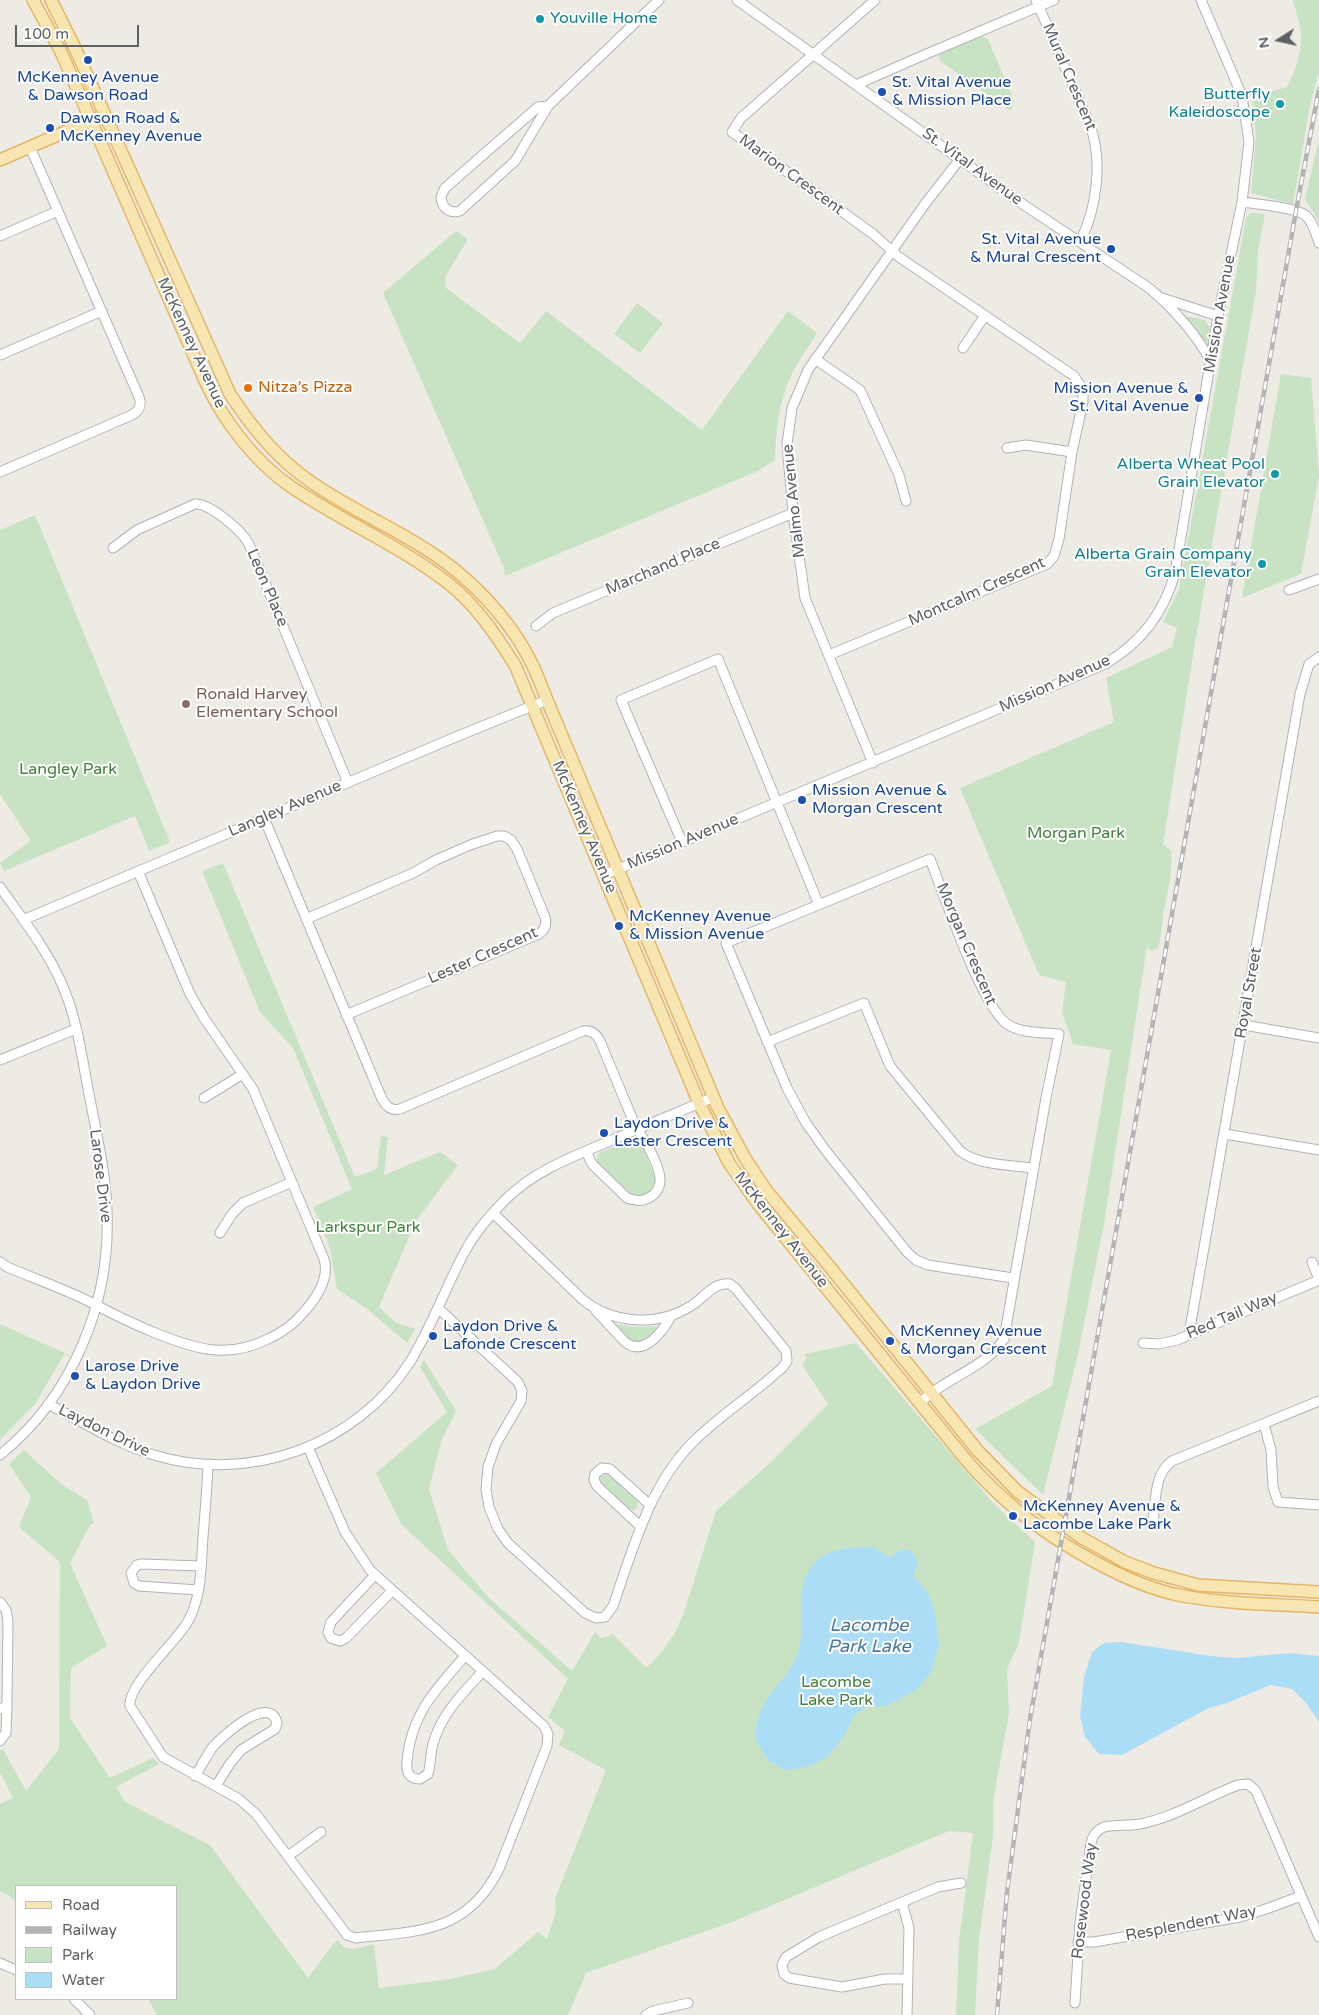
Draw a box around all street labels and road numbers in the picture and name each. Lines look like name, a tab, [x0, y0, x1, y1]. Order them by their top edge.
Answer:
street label: Mural Crescent	[1038, 20, 1100, 134]
street label: St. Vital Avenue	[918, 124, 1026, 210]
street label: Marion Crescent	[735, 130, 847, 220]
street label: Mission Avenue	[1200, 253, 1240, 375]
street label: McKenney Avenue	[152, 275, 230, 411]
street label: Malmo Avenue	[778, 443, 810, 559]
street label: Marchand Place	[603, 534, 723, 600]
street label: Leon Place	[242, 546, 292, 630]
street label: Montcalm Crescent	[906, 553, 1048, 631]
street label: Mission Avenue	[997, 651, 1113, 717]
street label: McKenney Avenue	[547, 758, 621, 896]
street label: Langley Avenue	[226, 777, 344, 841]
street label: Mission Avenue	[624, 810, 742, 874]
street label: Morgan Crescent	[932, 880, 1000, 1008]
street label: Lester Crescent	[425, 923, 541, 989]
street label: Royal Street	[1232, 946, 1266, 1040]
street label: Larose Drive	[85, 1128, 115, 1224]
street label: McKenney Avenue	[730, 1168, 832, 1292]
street label: Red Tail Way	[1183, 1288, 1281, 1344]
street label: Laydon Drive	[55, 1401, 153, 1461]
street label: Rosewood Way	[1068, 1842, 1102, 1960]
street label: Resplendent Way	[1124, 1902, 1258, 1946]

